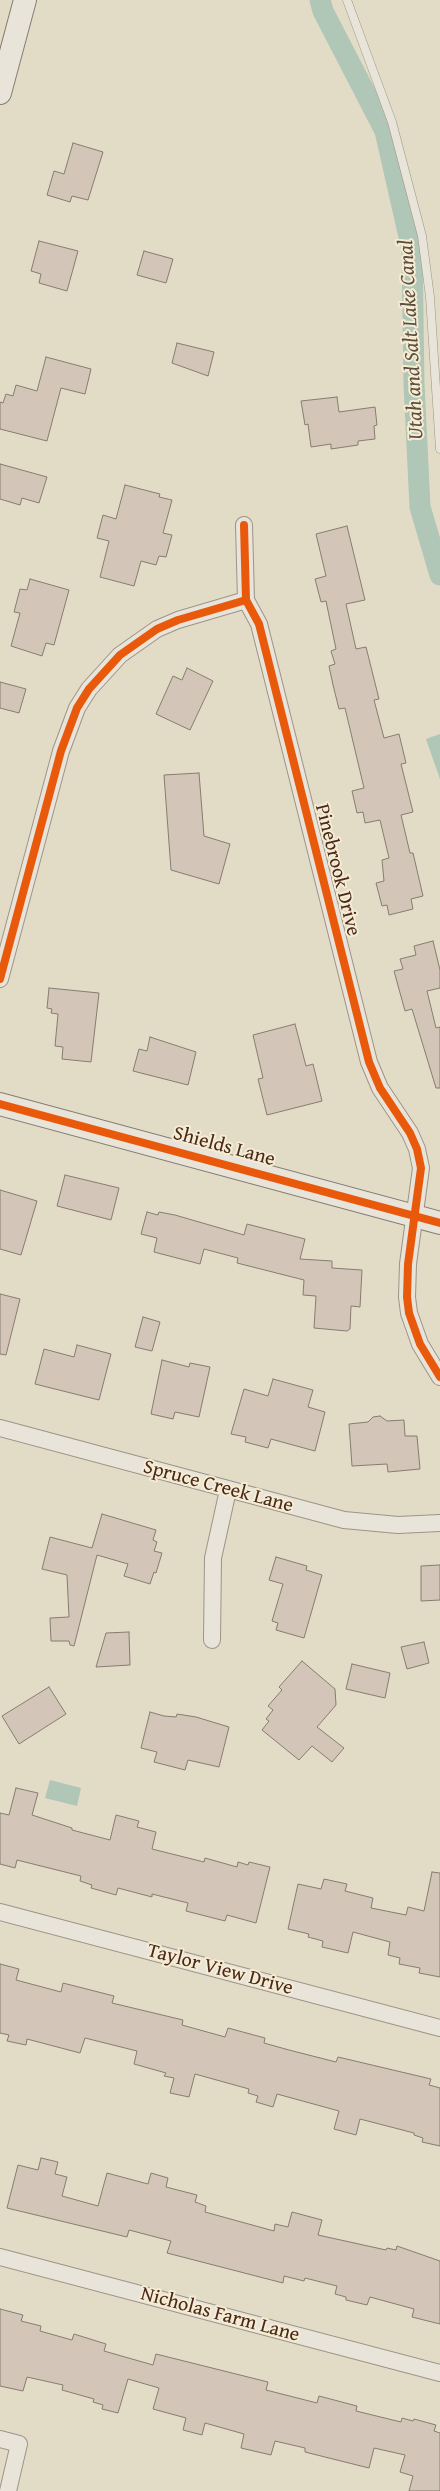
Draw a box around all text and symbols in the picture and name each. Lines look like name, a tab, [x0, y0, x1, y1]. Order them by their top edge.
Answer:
water label: Utah and Salt Lake Canal	[394, 239, 430, 441]
street label: Pinebrook Drive	[309, 802, 365, 938]
street label: Shields Lane	[170, 1122, 278, 1172]
street label: Spruce Creek Lane	[140, 1455, 296, 1519]
street label: Taylor View Drive	[145, 1939, 295, 2001]
street label: Nicholas Farm Lane	[138, 2282, 302, 2348]

